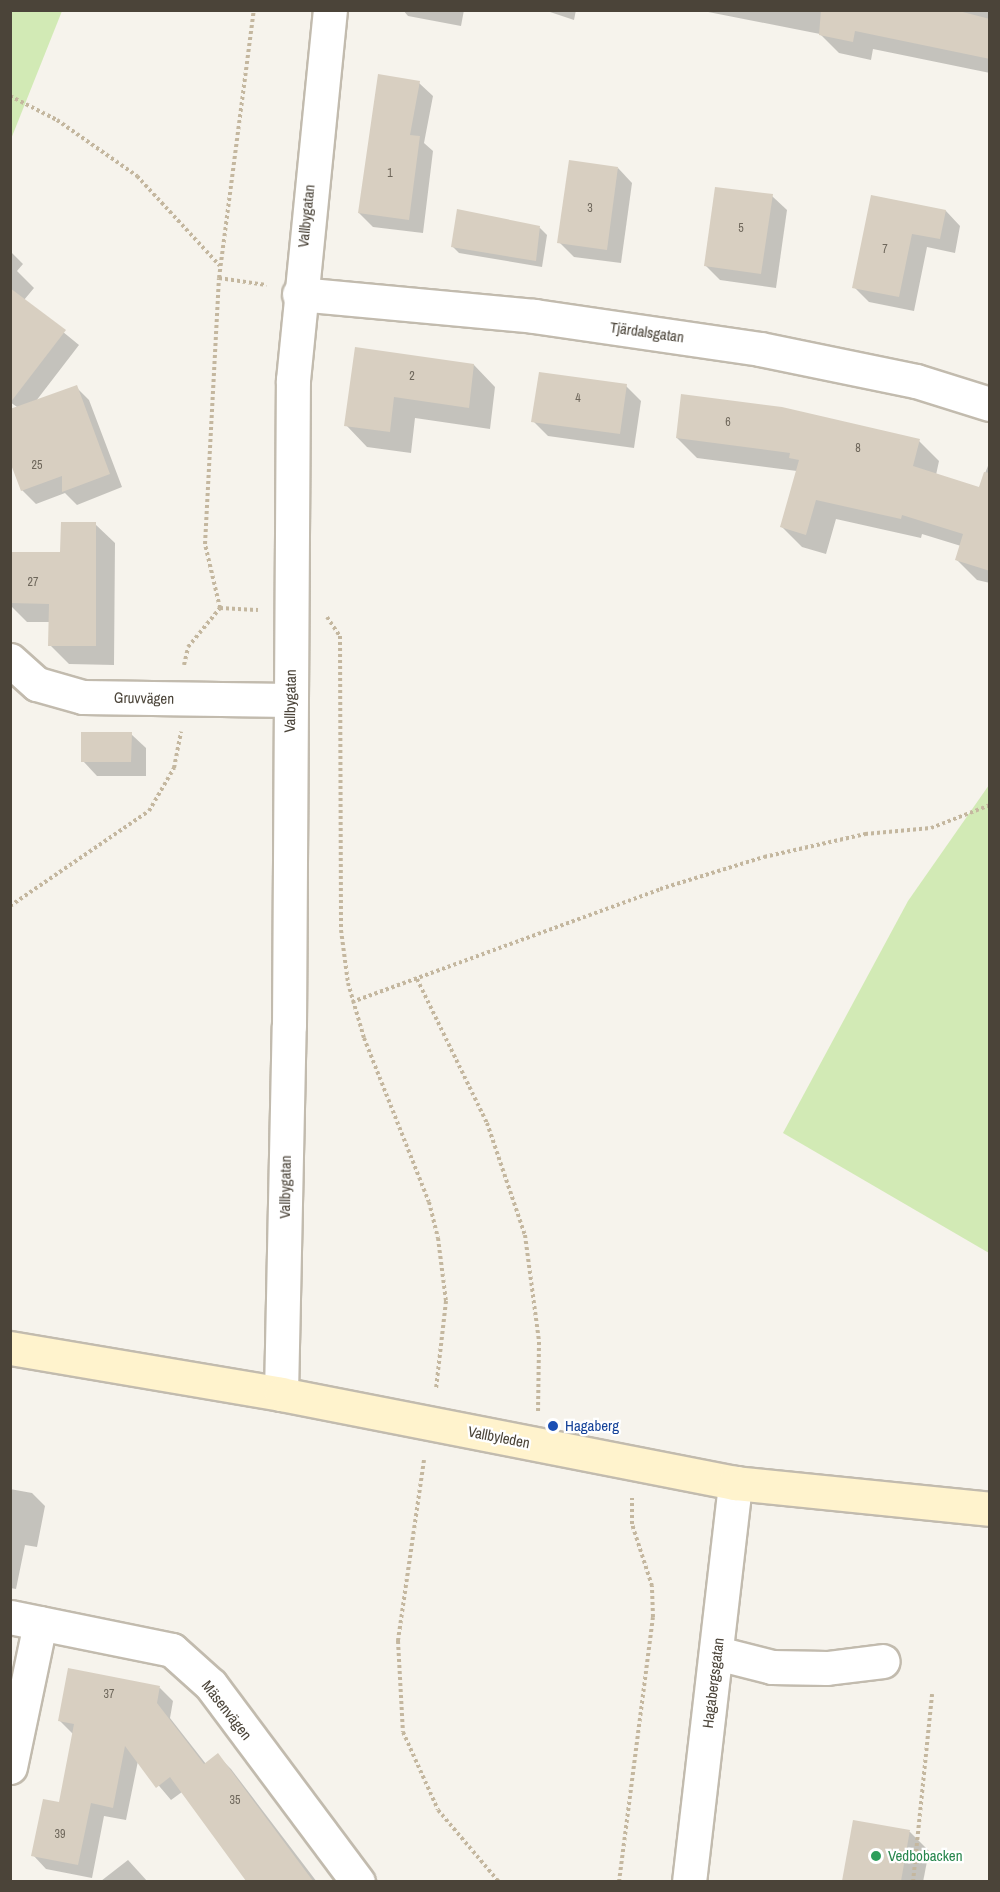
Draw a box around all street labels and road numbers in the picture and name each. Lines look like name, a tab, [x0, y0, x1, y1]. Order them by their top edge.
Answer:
street label: Vallbygatan	[294, 184, 318, 248]
street label: Tjärdalsgatan	[609, 318, 685, 346]
street label: Vallbygatan	[280, 669, 300, 733]
street label: Gruvvägen	[114, 688, 174, 708]
street label: Vallbygatan	[275, 1155, 295, 1219]
street label: Vallbyleden	[467, 1422, 531, 1452]
street label: Hagabergsgatan	[699, 1637, 727, 1729]
street label: Mäsenvägen	[198, 1677, 256, 1743]

